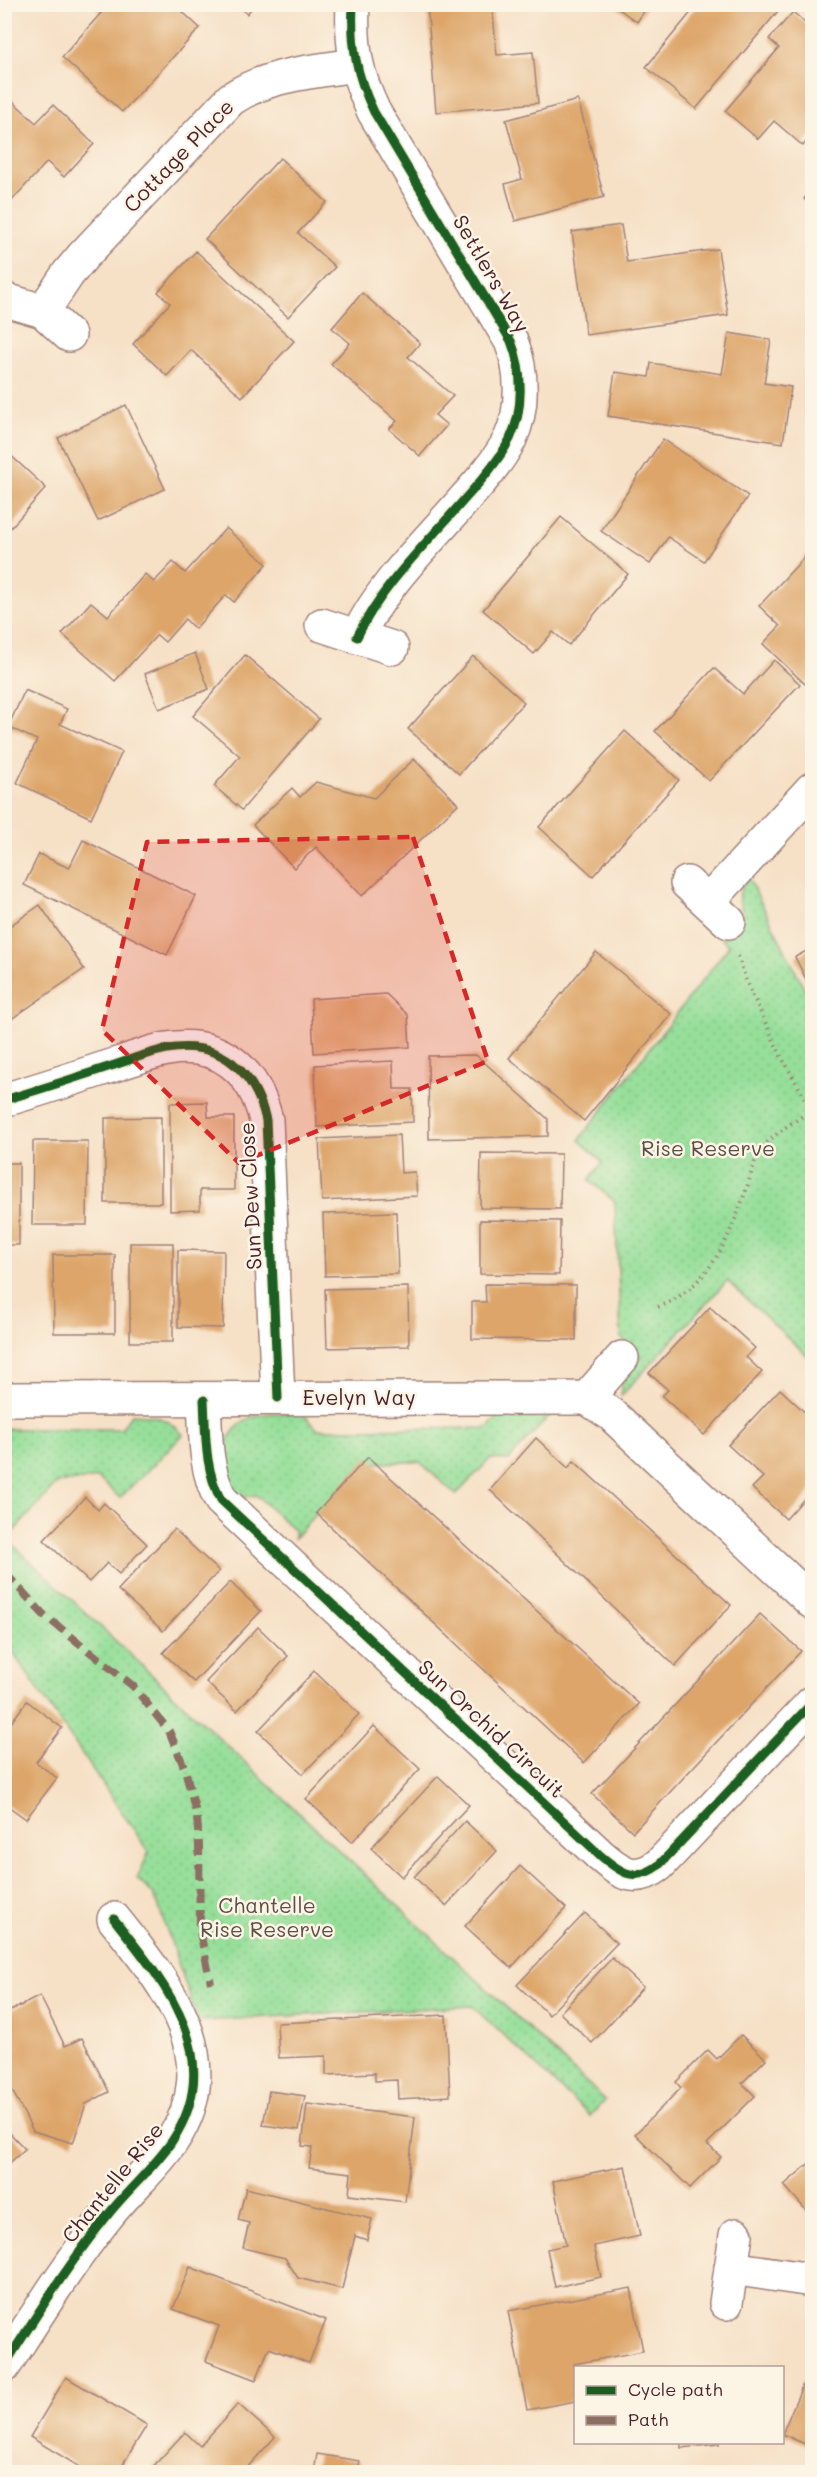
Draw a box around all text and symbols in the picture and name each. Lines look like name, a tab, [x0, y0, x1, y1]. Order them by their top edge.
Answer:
street label: Cottage Place	[117, 93, 239, 217]
street label: Settlers Way	[448, 210, 537, 337]
street label: Sun Dew Close	[232, 1121, 267, 1271]
park label: Rise Reserve	[641, 1134, 775, 1161]
street label: Evelyn Way	[302, 1383, 416, 1410]
street label: Sun Orchid Circuit	[413, 1653, 571, 1803]
park label: Chantelle Rise Reserve	[200, 1891, 334, 1942]
street label: Chantelle Rise	[55, 2116, 169, 2248]
legend	[574, 2366, 784, 2444]
text: Cycle path	[628, 2377, 723, 2401]
text: Path	[628, 2407, 668, 2431]

